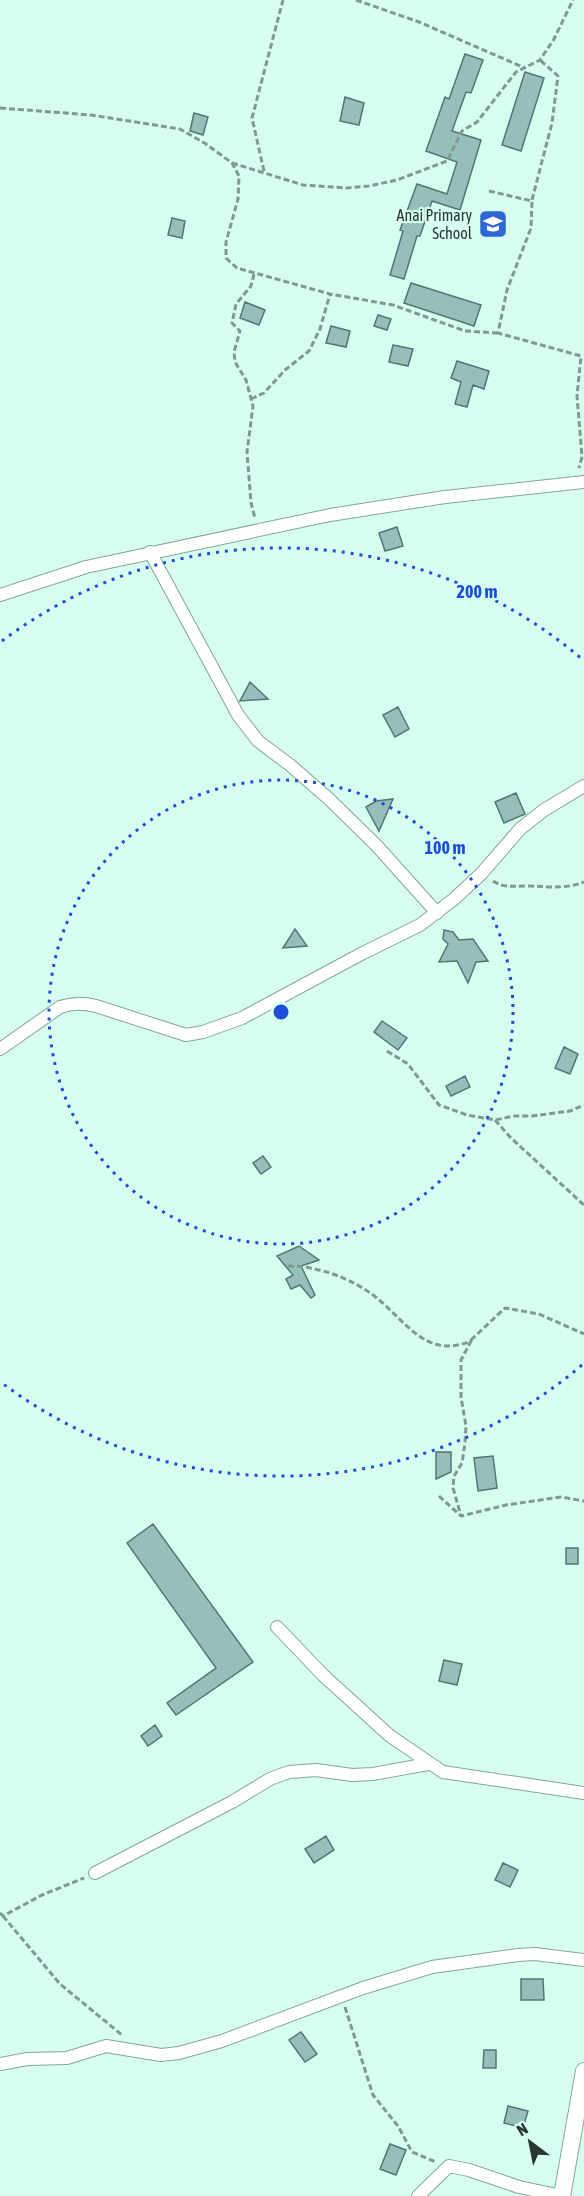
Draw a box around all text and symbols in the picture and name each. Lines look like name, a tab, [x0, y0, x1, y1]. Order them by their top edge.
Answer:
place label: Anai Primary School	[397, 206, 473, 242]
school or university icon: Anai Primary School	[477, 208, 509, 240]
text: 200 m	[457, 581, 497, 602]
text: 100 m	[425, 837, 465, 858]
centre of rings	[271, 1002, 291, 1022]
north arrow	[500, 2112, 560, 2172]
text: N	[513, 2119, 531, 2139]

